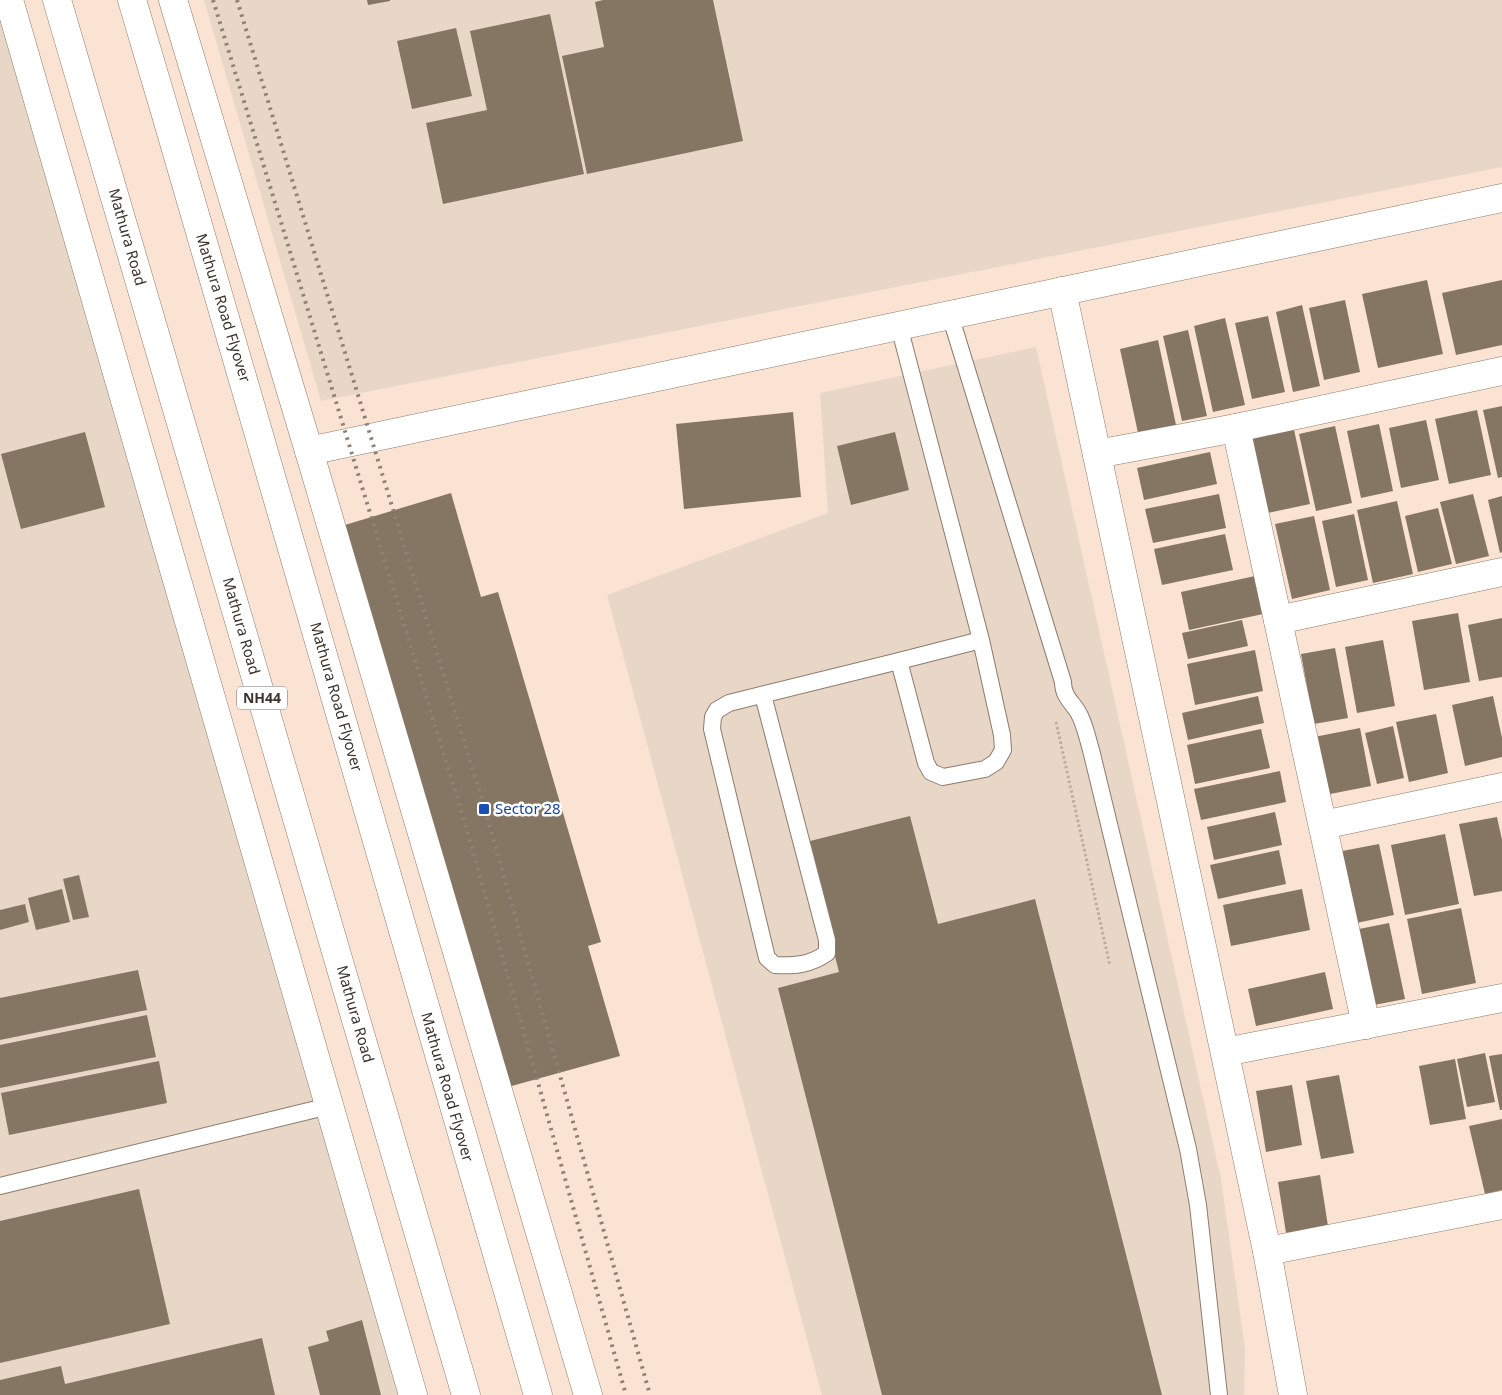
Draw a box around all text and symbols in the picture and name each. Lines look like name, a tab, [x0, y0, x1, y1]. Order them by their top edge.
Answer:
street label: Mathura Road	[105, 186, 151, 288]
street label: Mathura Road Flyover	[192, 231, 256, 385]
street label: Mathura Road	[219, 575, 265, 677]
street label: Mathura Road Flyover	[306, 620, 368, 774]
road number: NH44	[237, 686, 287, 710]
place label: Sector 28	[495, 798, 561, 818]
marker: Sector 28	[477, 802, 491, 816]
street label: Mathura Road	[333, 963, 379, 1065]
street label: Mathura Road Flyover	[417, 1010, 479, 1164]

